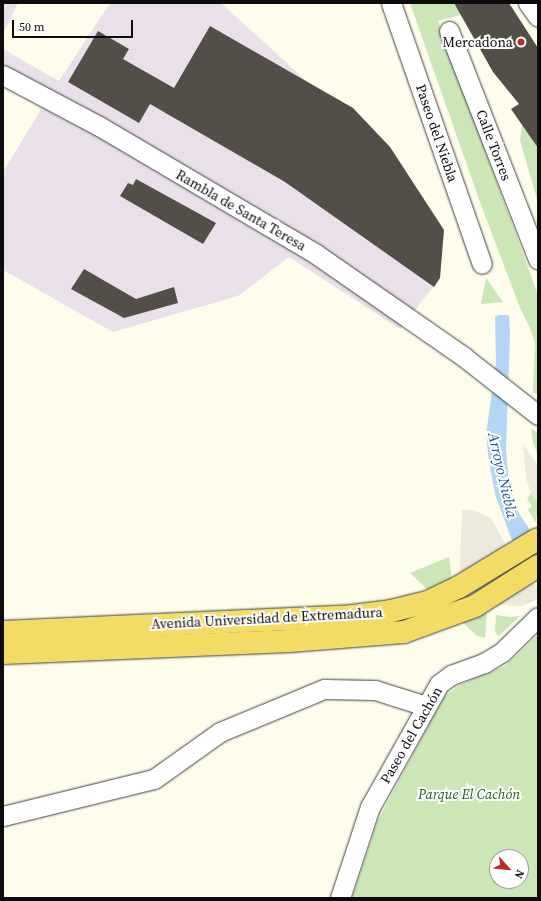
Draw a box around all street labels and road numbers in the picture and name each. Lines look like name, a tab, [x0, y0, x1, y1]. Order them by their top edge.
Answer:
street label: Paseo del Niebla	[412, 82, 462, 184]
street label: Calle Torres	[473, 107, 515, 183]
street label: Rambla de Santa Teresa	[173, 166, 309, 254]
street label: Avenida Universidad de Extremadura	[151, 604, 383, 632]
street label: Paseo del Cachón	[376, 684, 446, 786]

